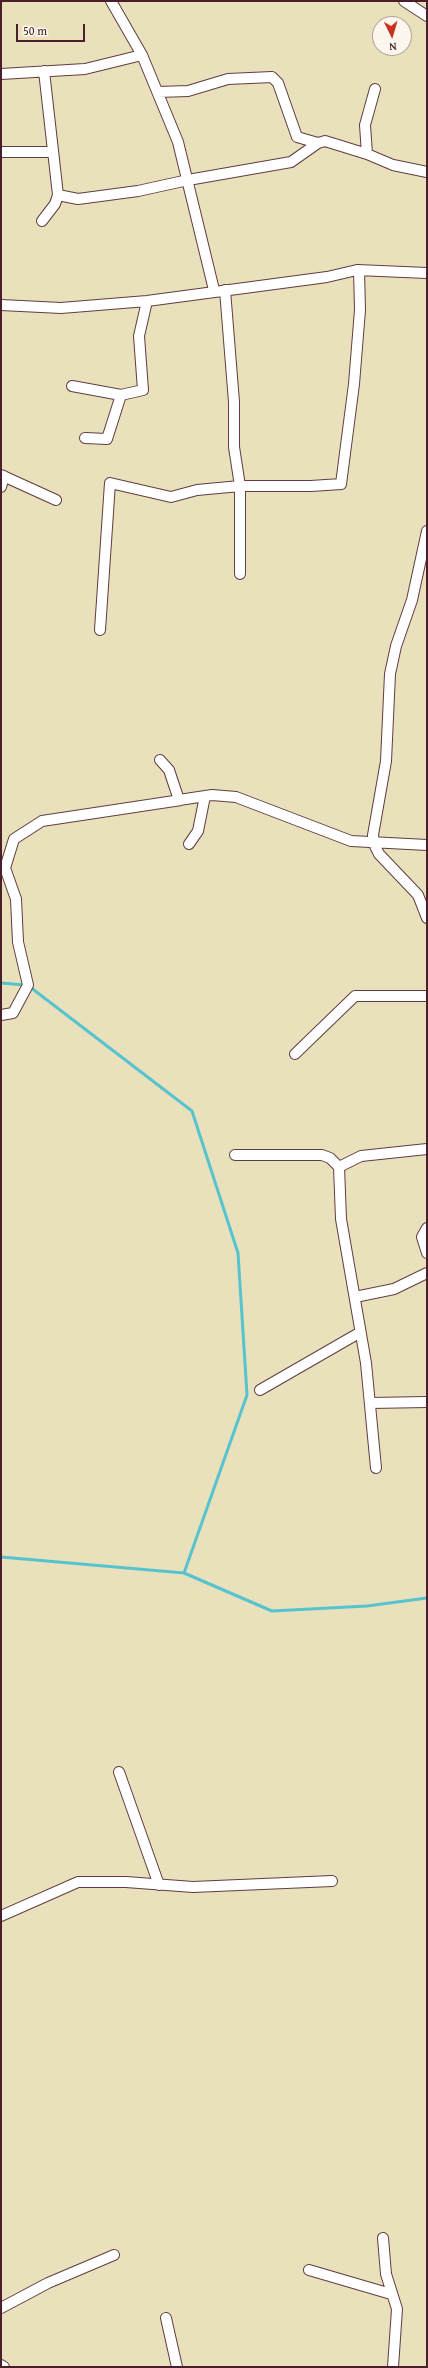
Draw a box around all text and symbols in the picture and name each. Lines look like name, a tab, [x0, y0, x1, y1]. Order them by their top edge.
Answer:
scale bar	[18, 16, 87, 42]
north arrow	[372, 16, 412, 56]
text: 50 m	[23, 22, 47, 39]
text: N	[389, 39, 397, 55]

